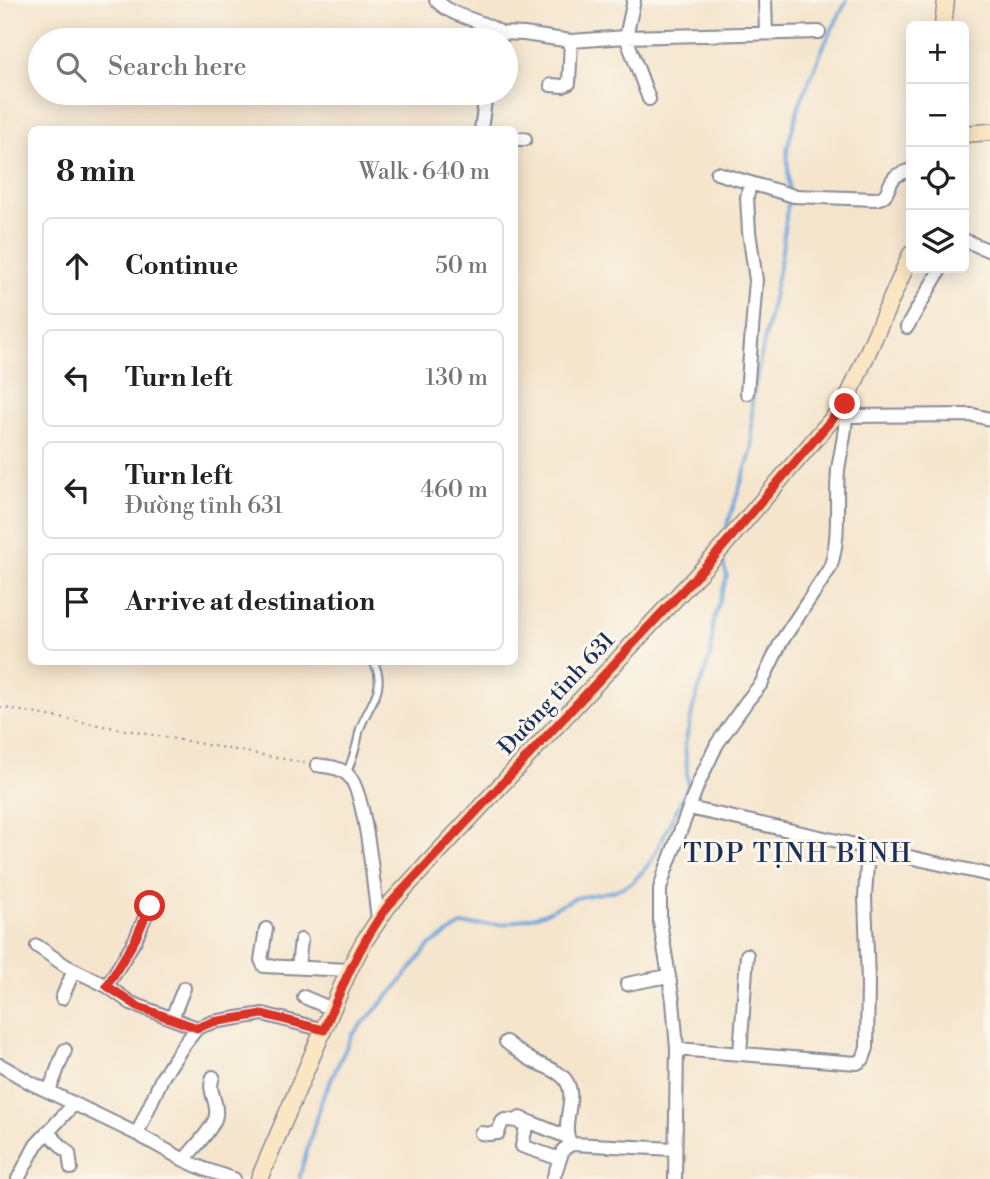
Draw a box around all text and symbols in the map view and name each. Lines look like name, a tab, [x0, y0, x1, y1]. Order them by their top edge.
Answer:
map controls	[906, 21, 969, 273]
button: +	[906, 21, 969, 84]
search box	[28, 28, 518, 105]
icon: search	[52, 48, 90, 86]
text: Search here	[108, 51, 247, 83]
button: −	[906, 84, 969, 147]
button: locate	[906, 147, 969, 210]
text: 8 min	[56, 153, 135, 191]
text: Walk · 640 m	[359, 158, 490, 186]
button: layers	[906, 210, 969, 273]
icon: ahead	[58, 247, 96, 285]
text: Continue	[125, 250, 238, 282]
text: 50 m	[435, 252, 488, 280]
icon: left	[58, 359, 96, 397]
text: Turn left	[125, 362, 233, 394]
text: 130 m	[425, 364, 488, 392]
route end	[829, 388, 860, 419]
text: Turn left	[125, 460, 233, 492]
icon: left	[58, 471, 96, 509]
text: 460 m	[420, 476, 488, 504]
text: Đường tỉnh 631	[125, 492, 283, 520]
icon: arrive	[58, 583, 96, 621]
text: Arrive at destination	[125, 586, 375, 618]
street label: Đường tỉnh 631	[493, 626, 621, 761]
district label: TDP TỊNH BÌNH	[683, 836, 913, 870]
route start	[134, 890, 165, 921]

